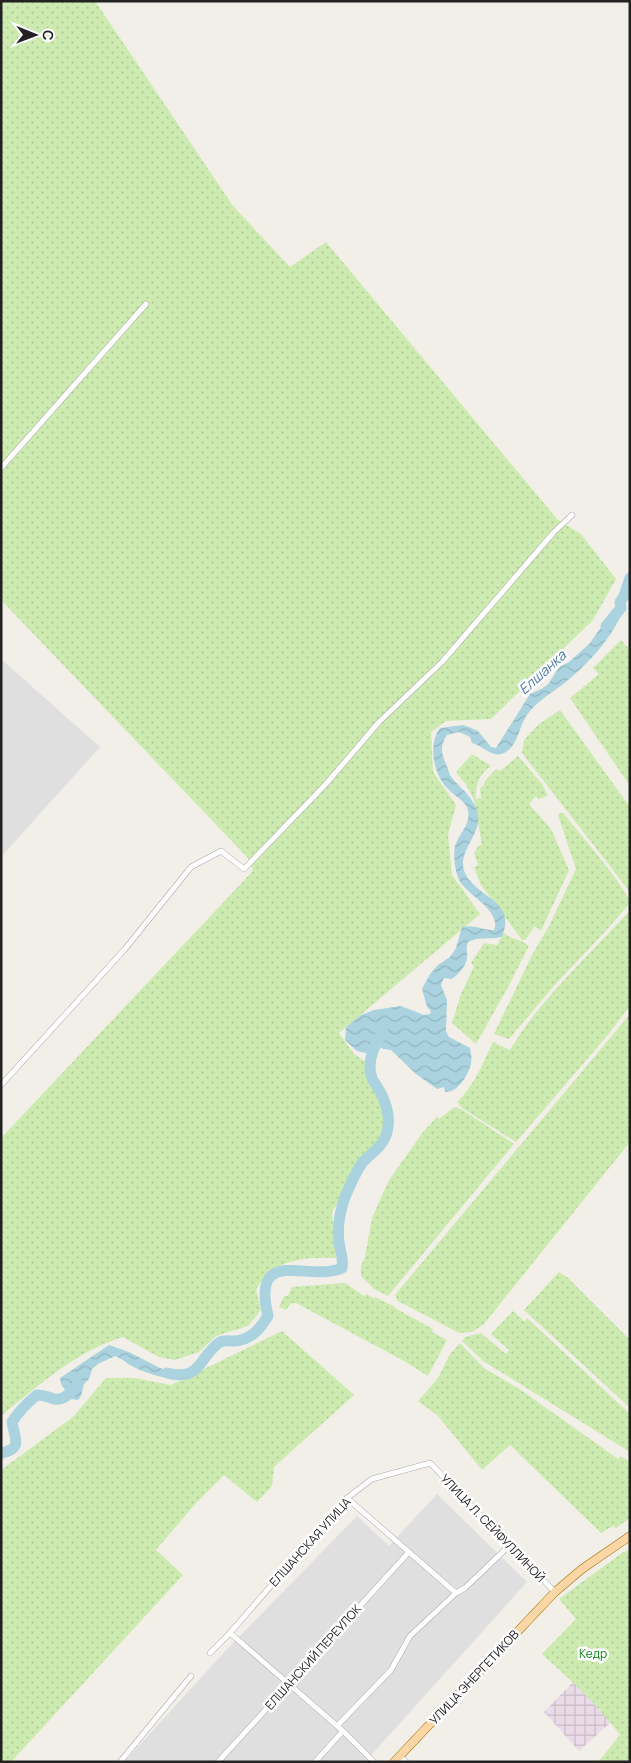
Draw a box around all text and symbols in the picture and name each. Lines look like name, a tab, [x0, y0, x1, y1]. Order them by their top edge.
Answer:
north arrow	[10, 10, 60, 60]
text: С	[39, 30, 58, 41]
water label: Елшанка	[514, 645, 571, 698]
street label: УЛИЦА Л. СЕЙФУЛЛИНОЙ	[437, 1470, 549, 1586]
street label: ЕЛШАНСКАЯ УЛИЦА	[265, 1493, 355, 1590]
street label: ЕЛШАНСКИЙ ПЕРЕУЛОК	[261, 1600, 366, 1713]
street label: УЛИЦА ЭНЕРГЕТИКОВ	[426, 1626, 522, 1728]
park label: Кедр	[579, 1645, 607, 1662]

